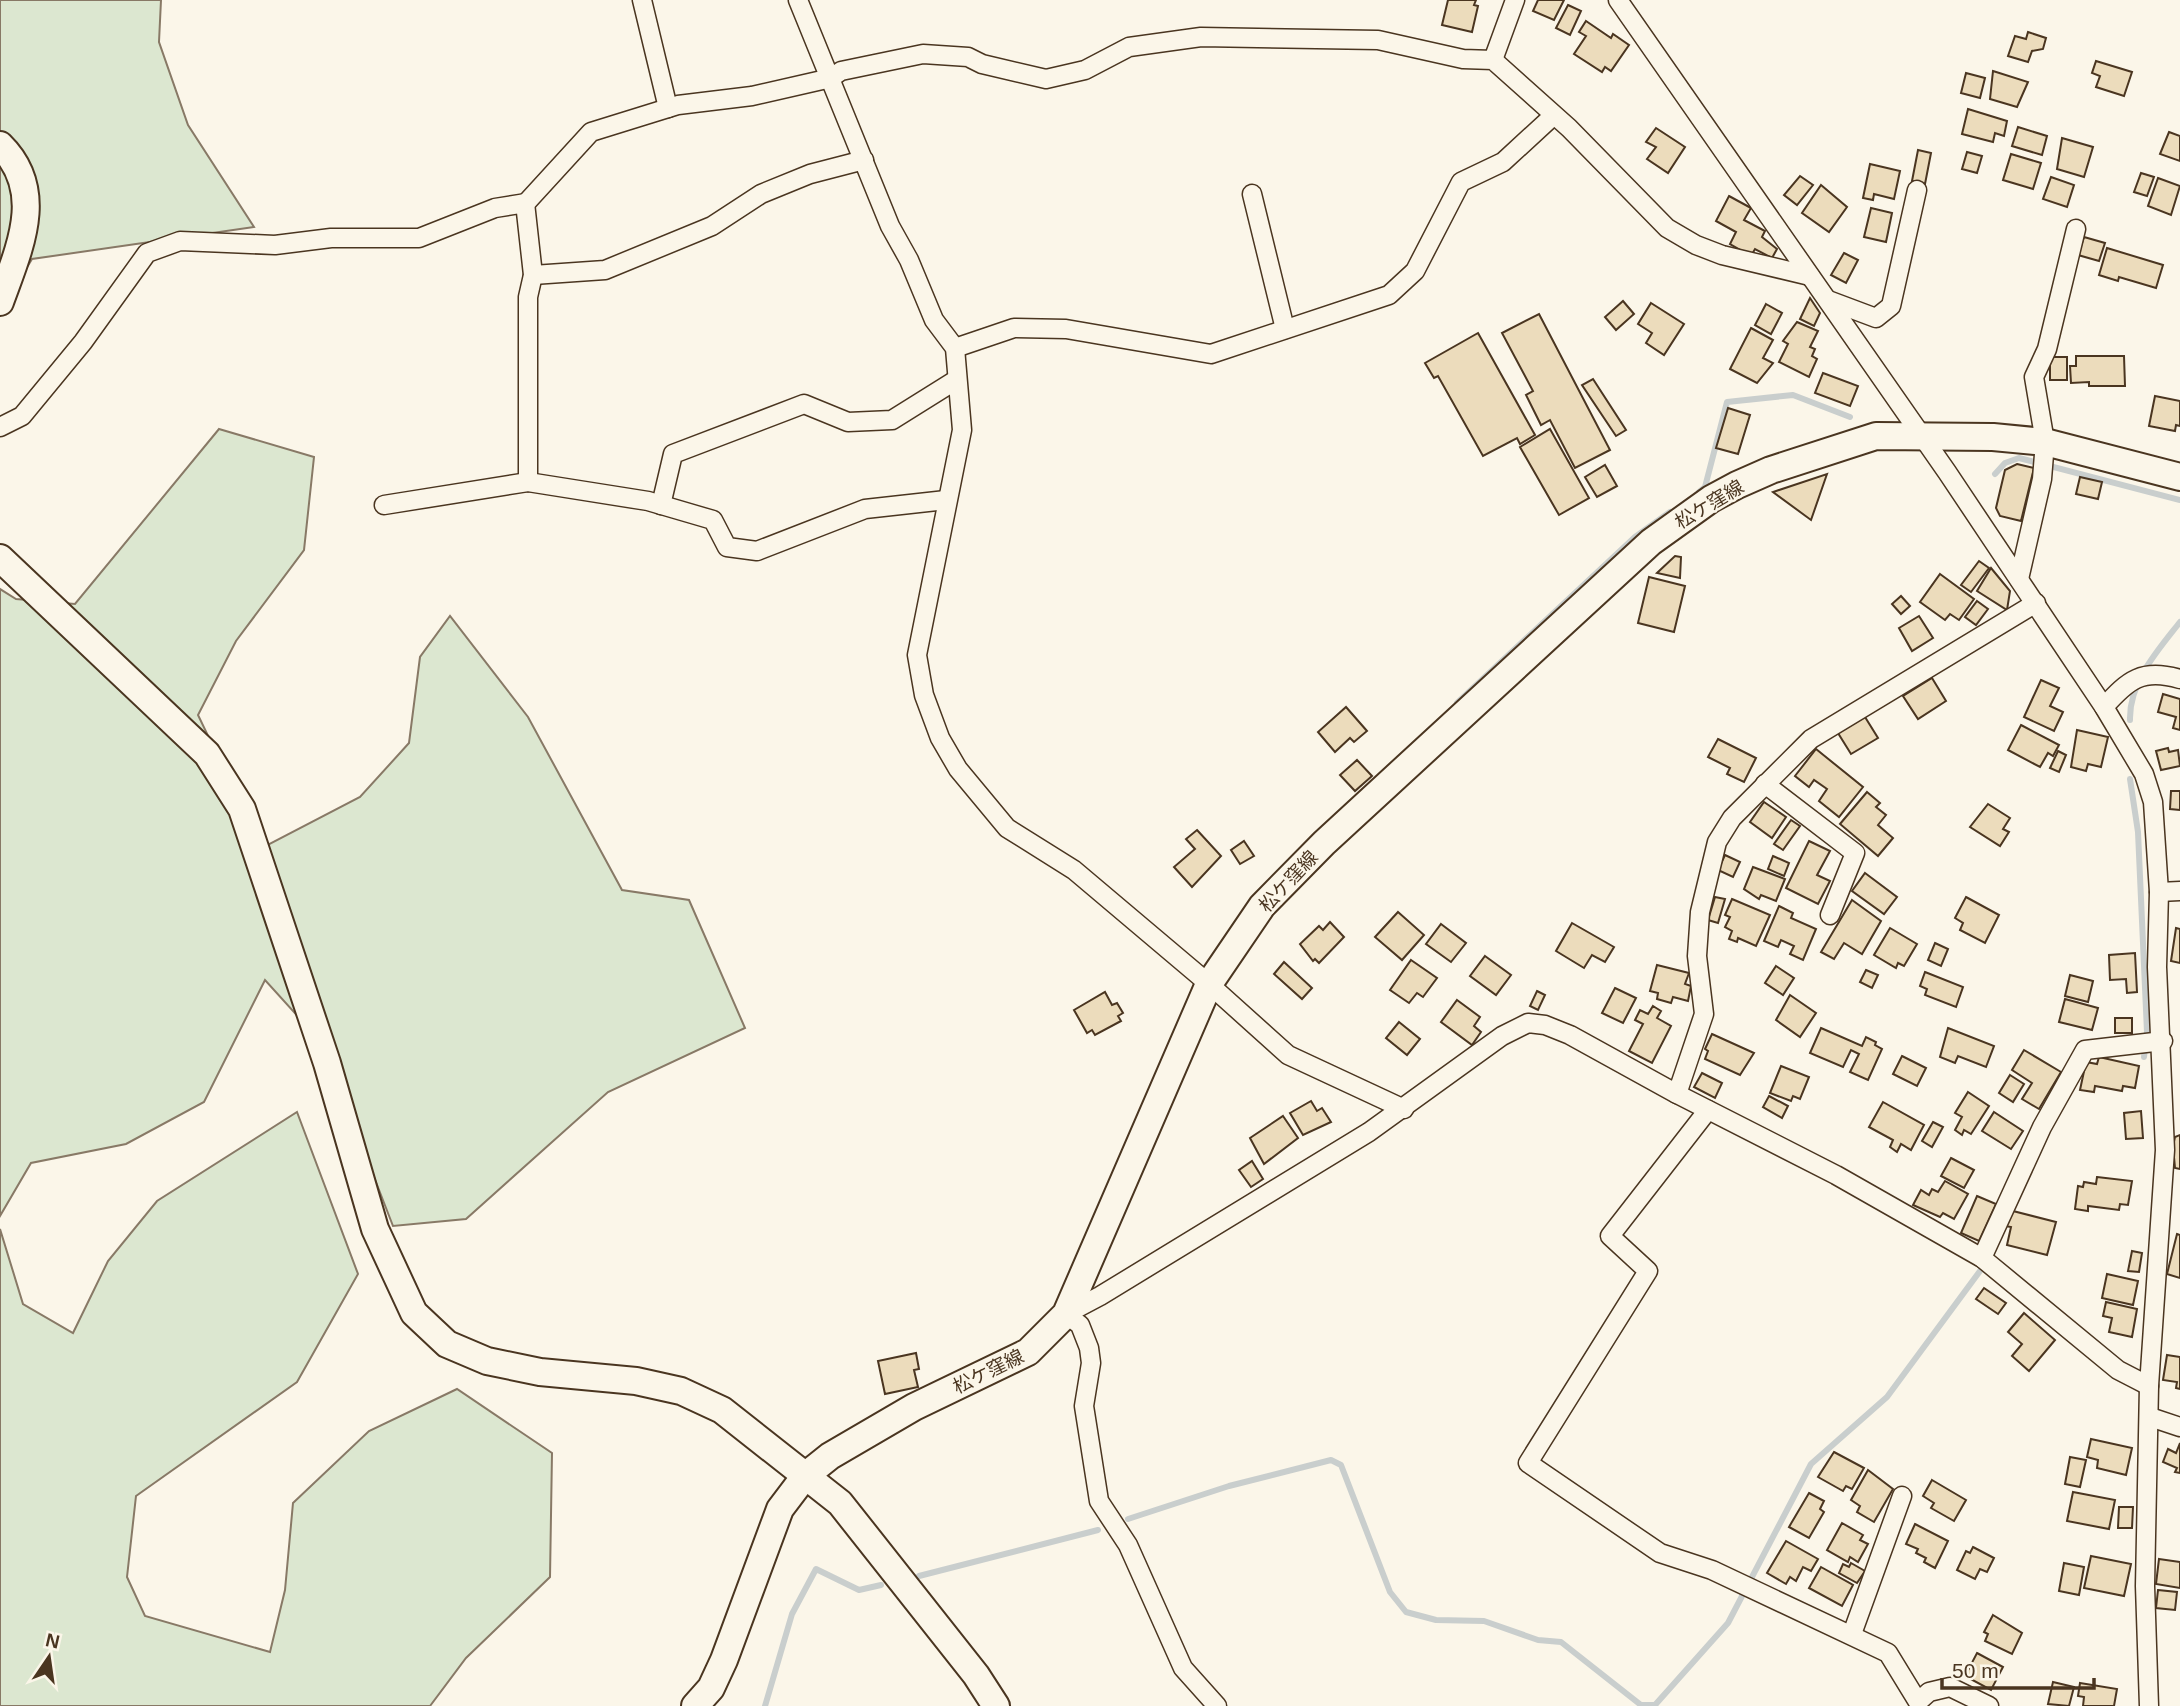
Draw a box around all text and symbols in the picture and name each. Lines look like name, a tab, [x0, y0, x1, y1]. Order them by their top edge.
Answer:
street label: 松ケ窪線	[1671, 476, 1747, 533]
street label: 松ケ窪線	[1255, 846, 1322, 916]
street label: 松ケ窪線	[949, 1345, 1027, 1398]
north arrow	[14, 1622, 84, 1692]
text: N	[44, 1629, 62, 1653]
scale bar	[1942, 1646, 2094, 1690]
text: 50 m	[1952, 1659, 1999, 1682]

